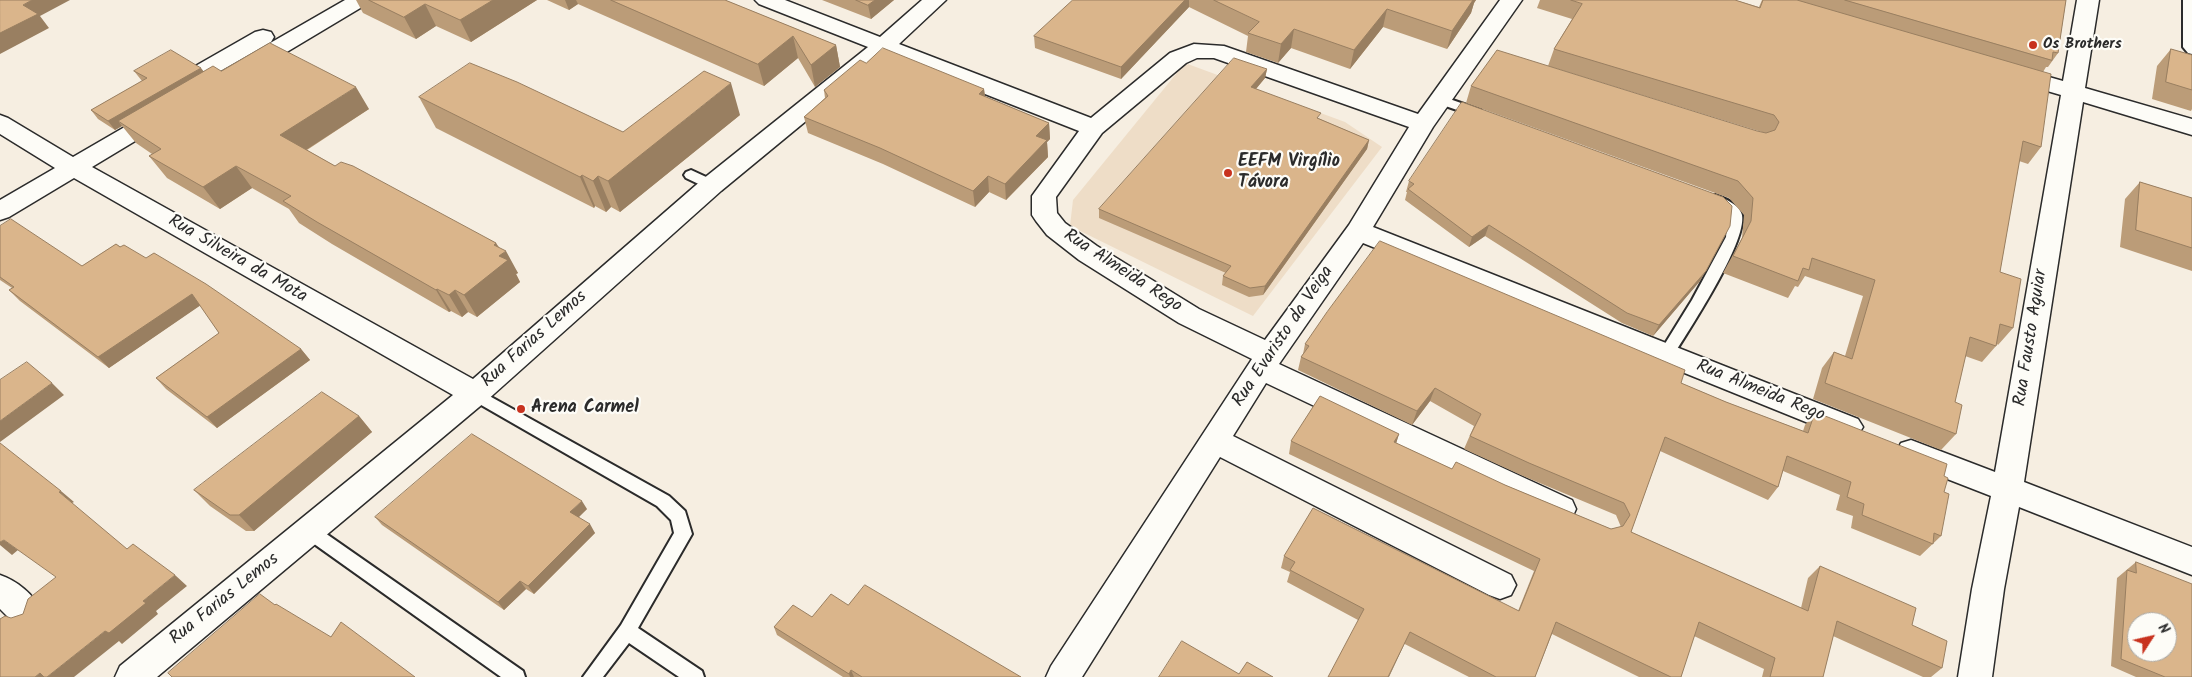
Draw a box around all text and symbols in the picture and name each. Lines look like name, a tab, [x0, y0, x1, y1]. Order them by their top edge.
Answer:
place label: Os Brothers	[2043, 36, 2122, 54]
marker: Os Brothers	[2027, 39, 2039, 51]
place label: EEFM Virgílio Távora	[1238, 152, 1340, 194]
marker: EEFM Virgílio Távora	[1222, 167, 1234, 179]
street label: Rua Silveira da Mota	[164, 211, 310, 309]
street label: Rua Almeida Rego	[1059, 226, 1185, 318]
street label: Rua Evaristo da Veiga	[1229, 262, 1339, 412]
street label: Rua Fausto Aguiar	[2011, 268, 2053, 408]
street label: Rua Farias Lemos	[478, 287, 592, 393]
street label: Rua Almeida Rego	[1693, 356, 1827, 428]
place label: Arena Carmel	[531, 398, 639, 420]
marker: Arena Carmel	[515, 403, 527, 415]
street label: Rua Farias Lemos	[166, 549, 284, 651]
north arrow	[2127, 612, 2177, 662]
text: N	[2152, 619, 2175, 639]

